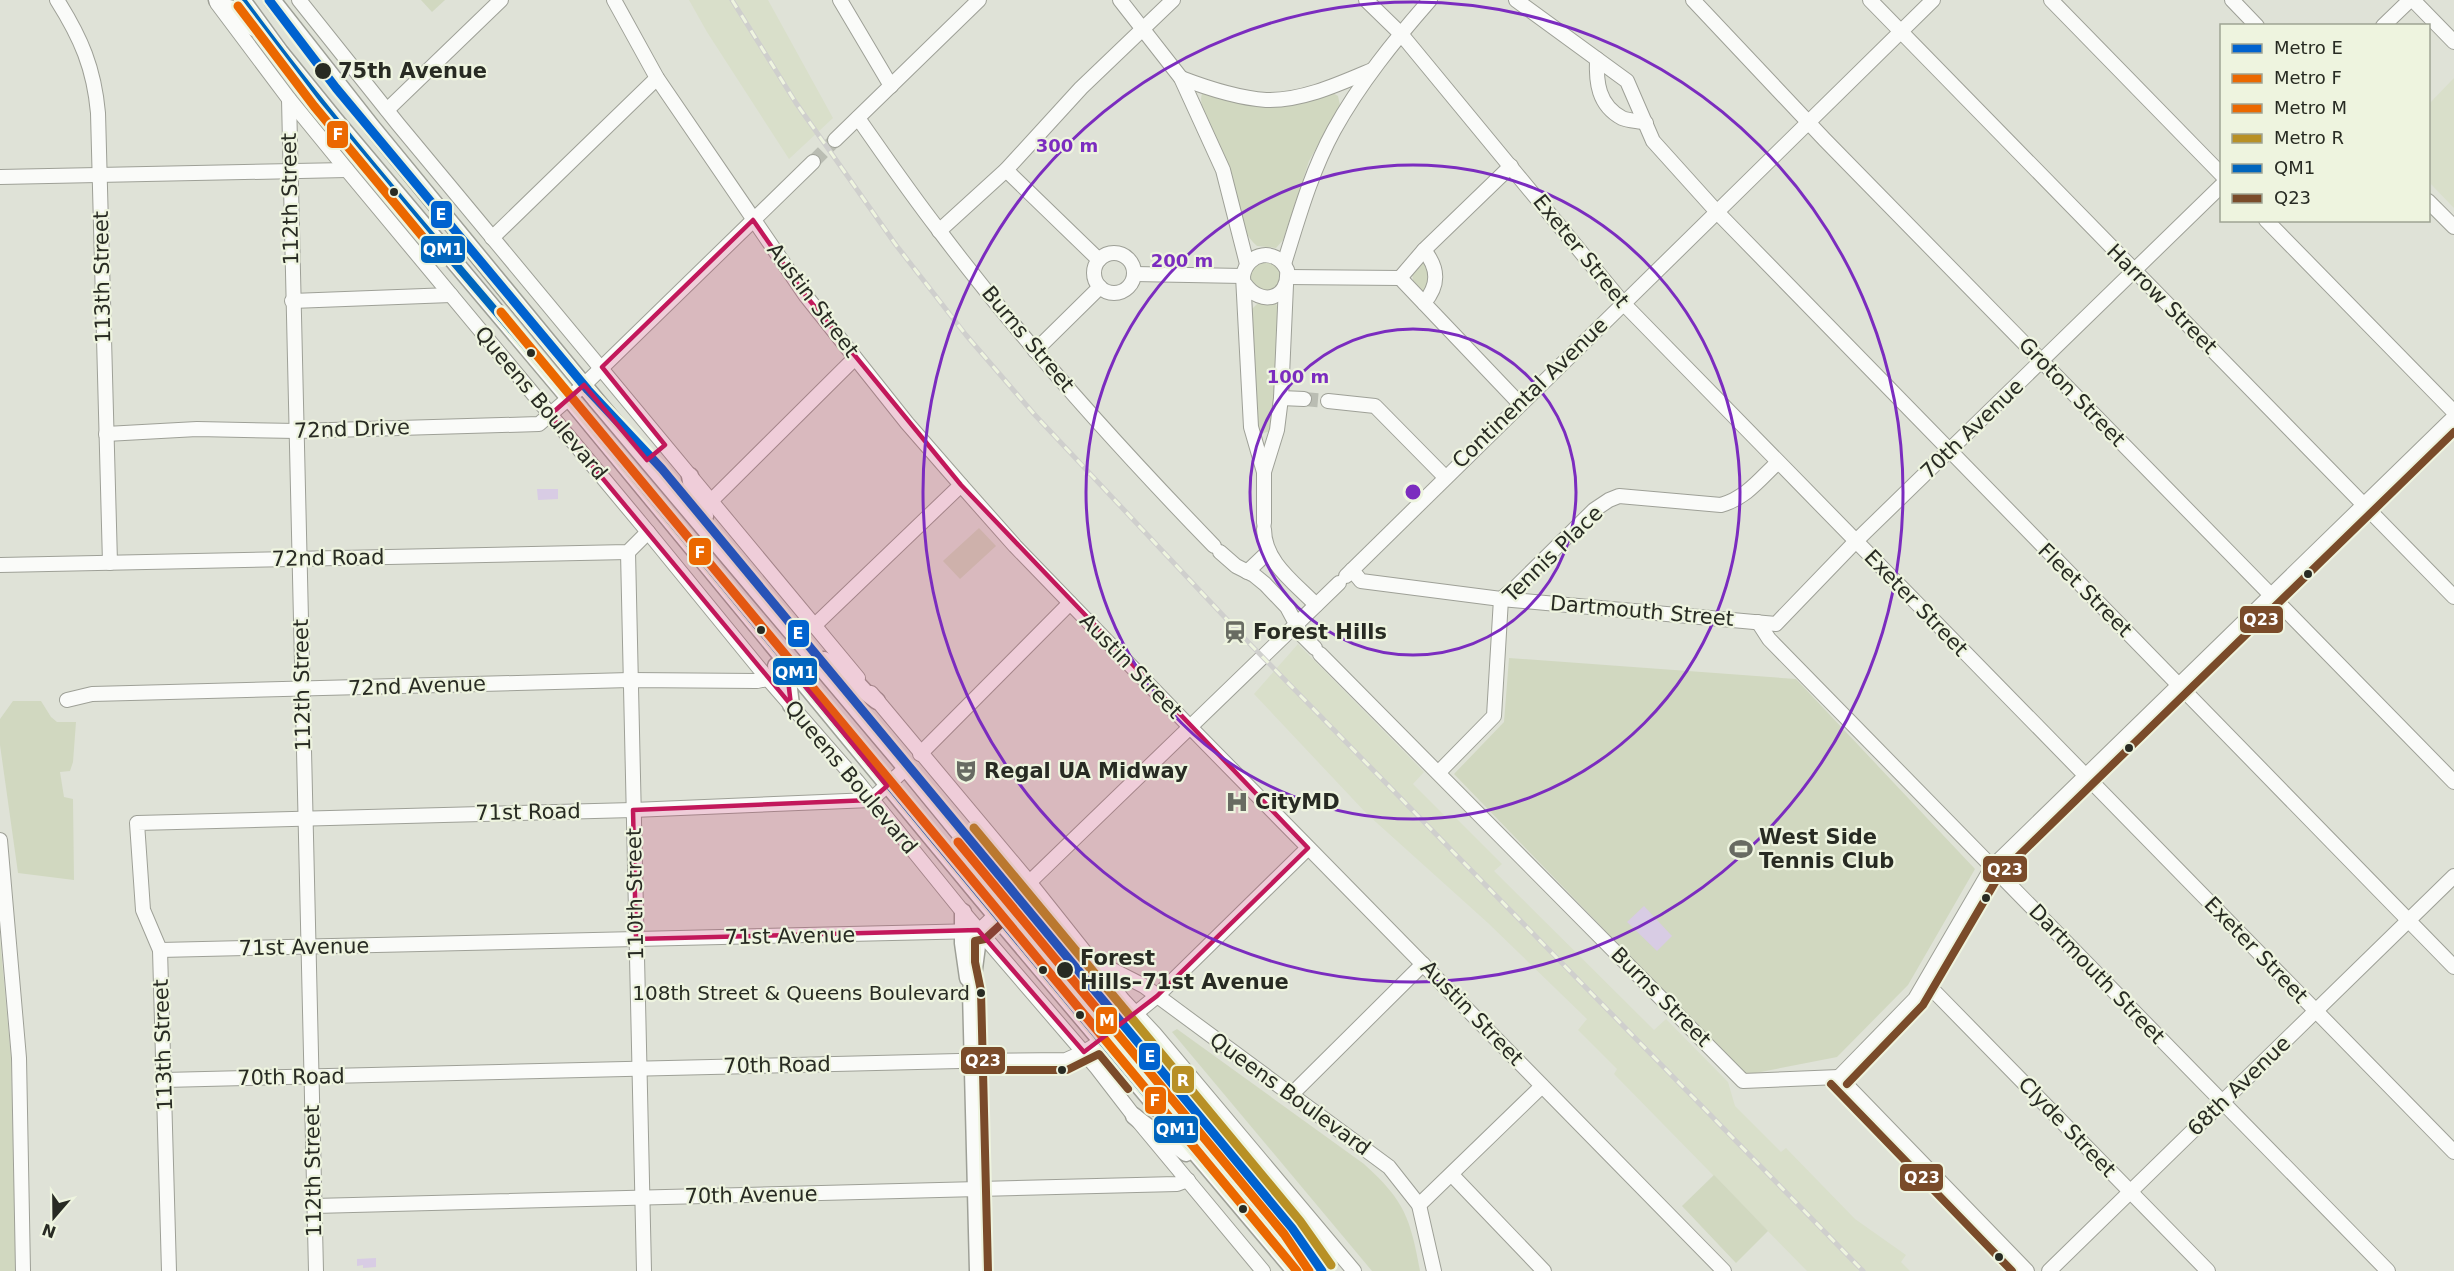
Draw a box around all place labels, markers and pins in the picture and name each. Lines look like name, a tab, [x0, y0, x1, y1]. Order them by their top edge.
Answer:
place label: 75th Avenue	[338, 59, 487, 83]
marker: 75th Avenue	[313, 61, 333, 81]
unlabelled marker	[388, 186, 400, 198]
unlabelled marker	[525, 347, 537, 359]
centre of rings	[1403, 482, 1423, 502]
unlabelled marker	[2302, 568, 2314, 580]
station icon: Forest Hills	[1222, 619, 1248, 645]
place label: Forest Hills	[1253, 620, 1387, 644]
unlabelled marker	[755, 624, 767, 636]
unlabelled marker	[2123, 742, 2135, 754]
theatre icon: Regal UA Midway	[953, 758, 979, 784]
place label: Regal UA Midway	[984, 759, 1188, 783]
hospital icon: CityMD	[1224, 789, 1250, 815]
place label: CityMD	[1255, 790, 1340, 814]
place label: West Side Tennis Club	[1759, 825, 1894, 873]
sports icon: West Side Tennis Club	[1728, 836, 1754, 862]
unlabelled marker	[1980, 892, 1992, 904]
place label: Forest Hills–71st Avenue	[1080, 946, 1289, 994]
marker: Forest Hills–71st Avenue	[1055, 960, 1075, 980]
unlabelled marker	[1037, 964, 1049, 976]
place label: 108th Street & Queens Boulevard	[632, 981, 970, 1005]
marker: 108th Street & Queens Boulevard	[975, 987, 987, 999]
unlabelled marker	[1074, 1009, 1086, 1021]
unlabelled marker	[1056, 1064, 1068, 1076]
unlabelled marker	[1237, 1203, 1249, 1215]
unlabelled marker	[1993, 1251, 2005, 1263]

